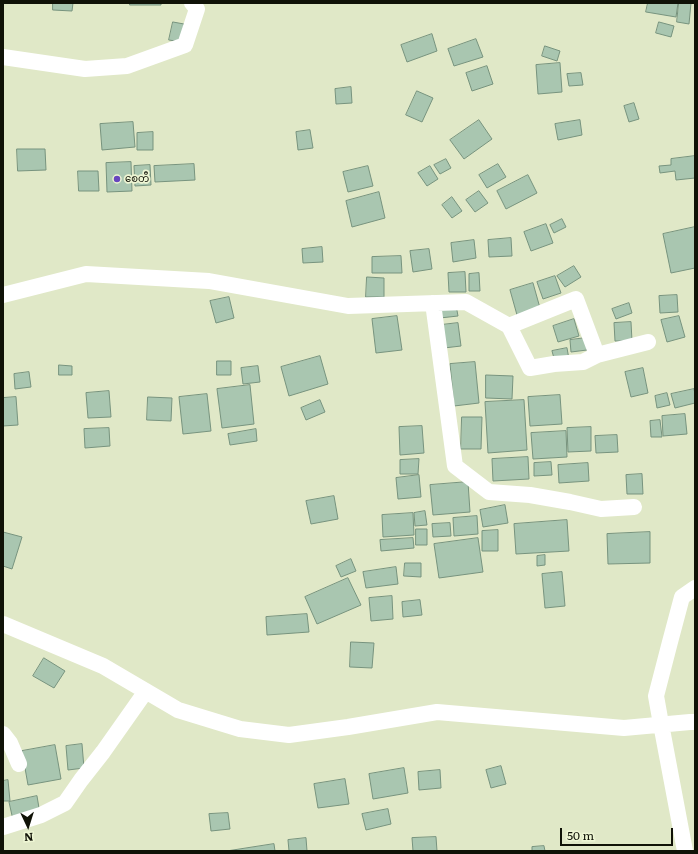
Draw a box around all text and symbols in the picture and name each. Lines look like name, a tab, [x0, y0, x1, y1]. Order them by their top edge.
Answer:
place label: စေတီ	[125, 173, 149, 185]
marker: စေတီ	[112, 174, 122, 184]
north arrow	[8, 806, 48, 846]
scale bar	[562, 820, 675, 846]
text: 50 m	[567, 826, 594, 844]
text: N	[24, 830, 34, 846]

